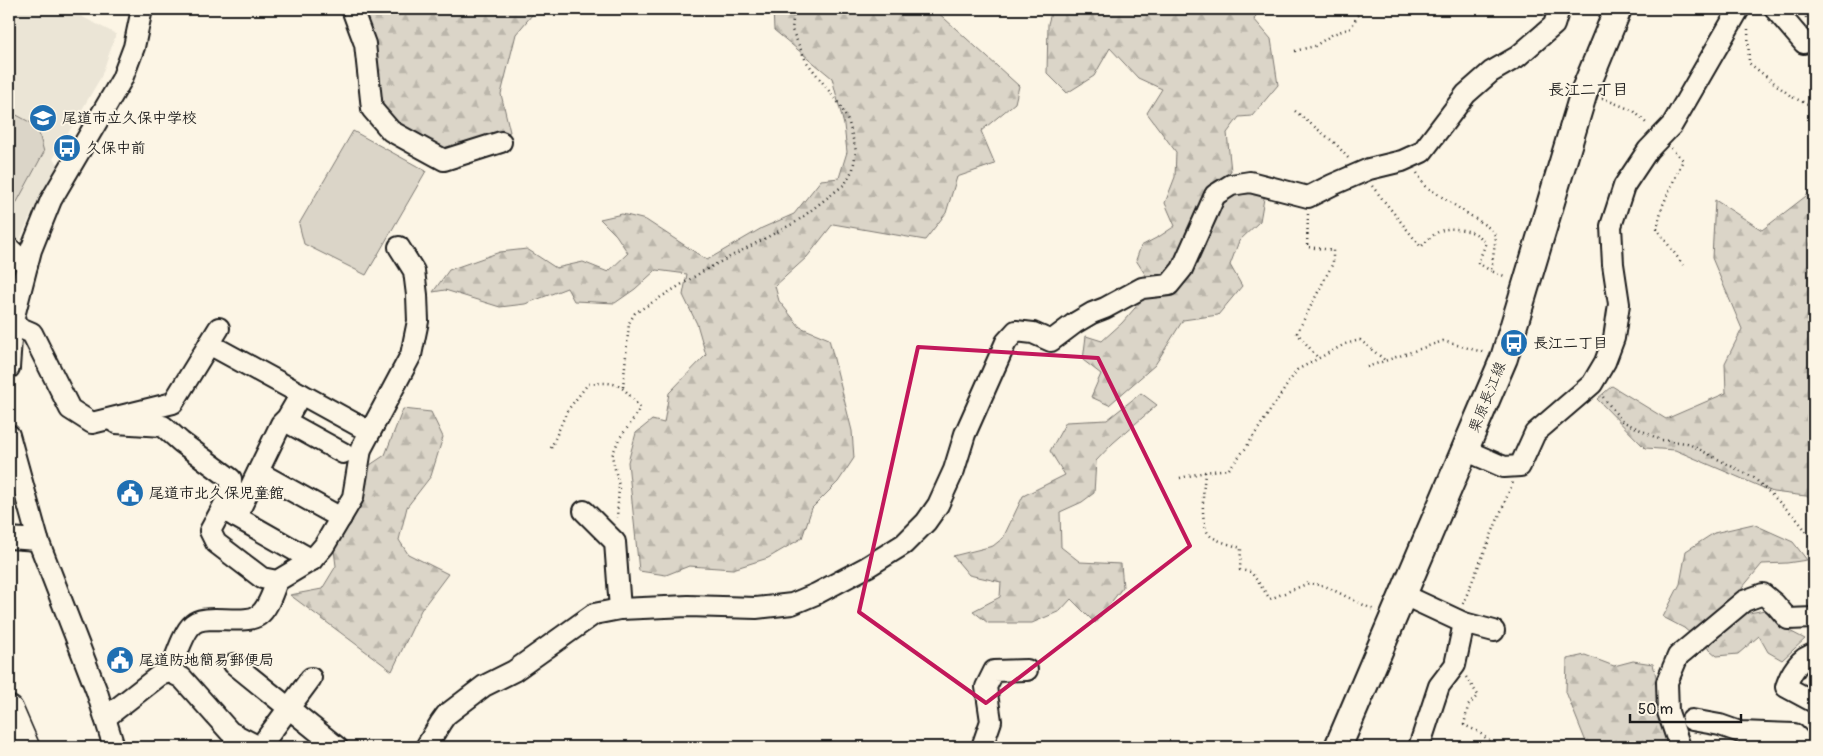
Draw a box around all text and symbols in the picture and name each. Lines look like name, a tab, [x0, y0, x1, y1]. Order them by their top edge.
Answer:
district label: 長江二丁目	[1548, 80, 1628, 100]
school or university icon: 尾道市立久保中学校	[28, 103, 58, 133]
place label: 尾道市立久保中学校	[62, 109, 197, 128]
bus stop icon: 久保中前	[52, 133, 82, 163]
place label: 久保中前	[86, 139, 146, 158]
bus stop icon: 長江二丁目	[1499, 328, 1529, 358]
place label: 長江二丁目	[1533, 334, 1608, 353]
street label: 栗原長江線	[1465, 359, 1510, 436]
public building icon: 尾道市北久保児童館	[115, 478, 145, 508]
place label: 尾道市北久保児童館	[149, 484, 284, 503]
public building icon: 尾道防地簡易郵便局	[105, 645, 135, 675]
place label: 尾道防地簡易郵便局	[139, 651, 274, 670]
scale bar	[1630, 691, 1742, 723]
text: 50 m	[1638, 700, 1673, 719]

